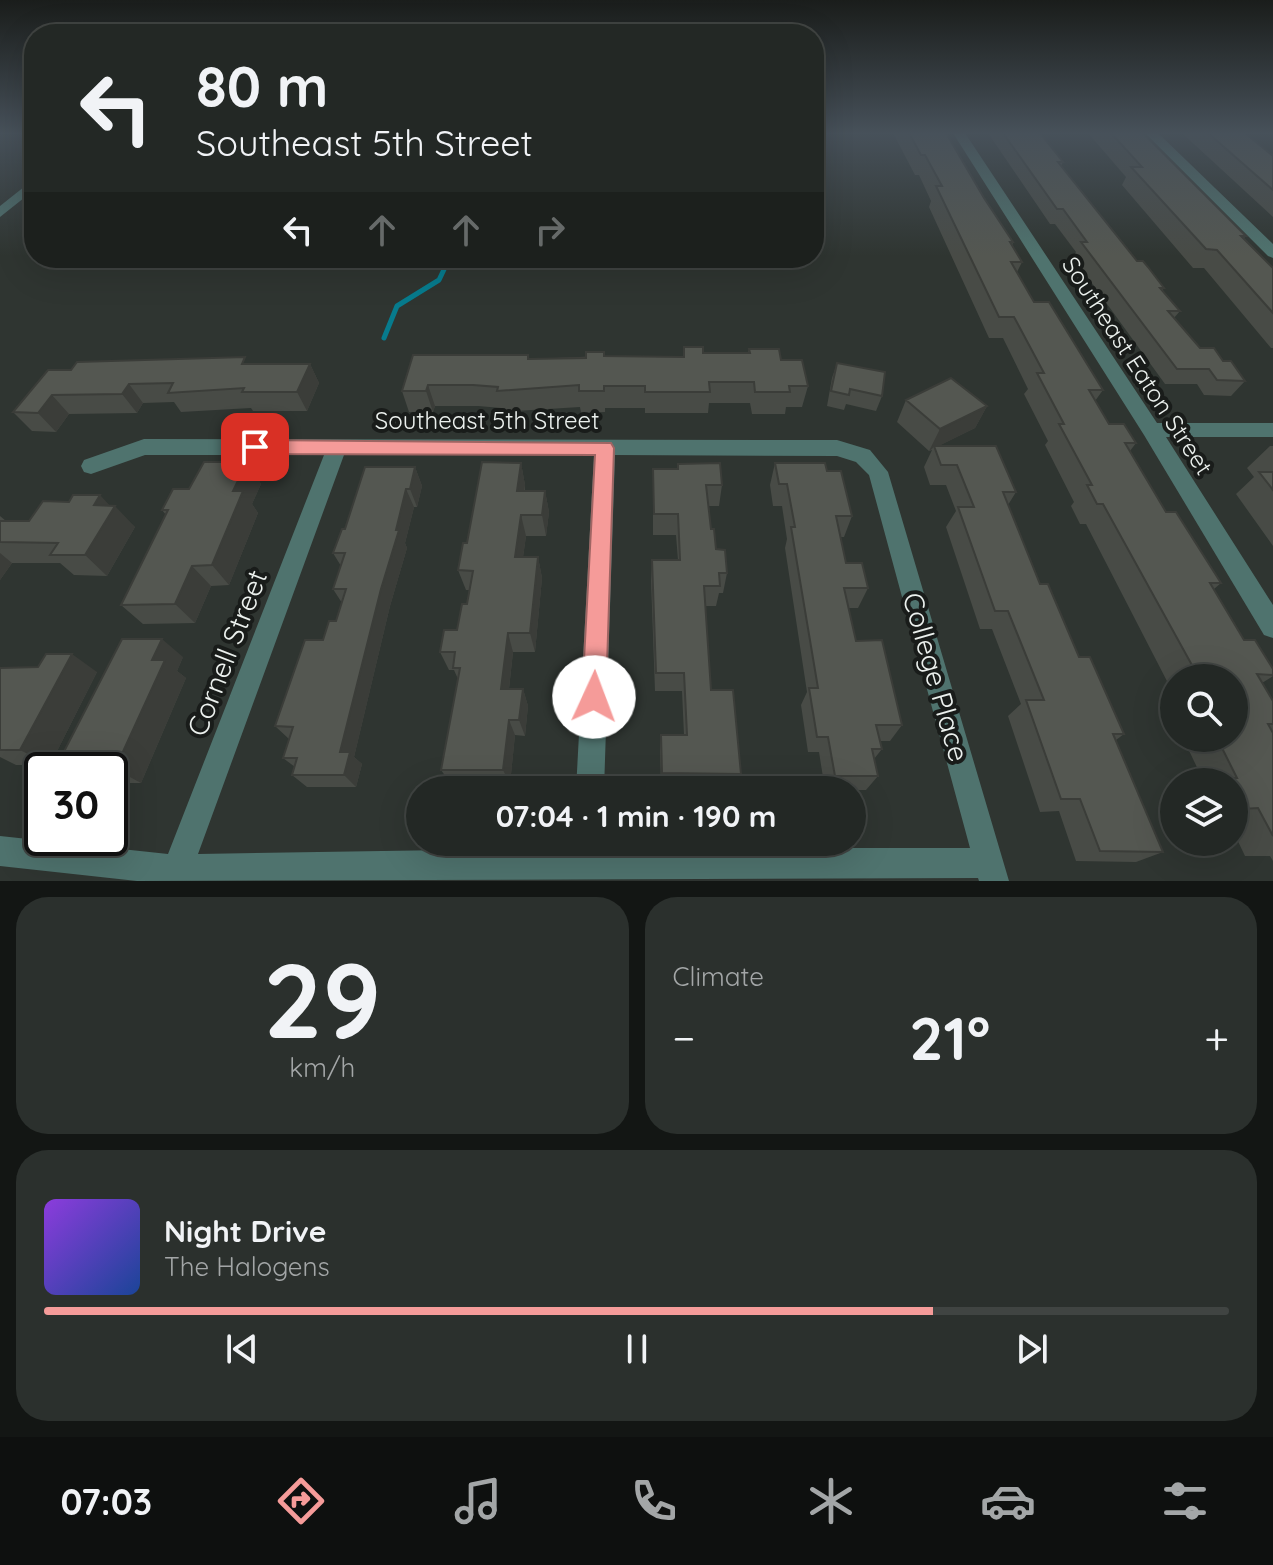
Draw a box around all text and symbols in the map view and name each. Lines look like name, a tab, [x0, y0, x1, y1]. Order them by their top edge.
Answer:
text: 80 m	[196, 51, 328, 121]
icon: left	[64, 56, 168, 160]
text: Southeast 5th Street	[196, 120, 533, 165]
icon: left	[276, 208, 320, 252]
icon: ahead	[360, 208, 404, 252]
icon: ahead	[444, 208, 488, 252]
icon: right	[528, 208, 572, 252]
street label: Southeast Eaton Street	[1056, 251, 1220, 480]
street label: Southeast 5th Street	[375, 405, 599, 435]
pin	[221, 413, 289, 481]
icon: arrive	[233, 425, 277, 469]
street label: Cornell Street	[179, 565, 274, 741]
street label: College Place	[896, 588, 977, 765]
position arrow	[552, 655, 636, 739]
map controls	[1160, 664, 1248, 856]
button: search	[1160, 664, 1248, 752]
speed limit sign: 30	[24, 752, 128, 856]
button: layers	[1160, 768, 1248, 856]
text: 07:04 · 1 min · 190 m	[496, 797, 776, 835]
text: 29	[263, 934, 381, 1064]
text: Climate	[673, 960, 764, 993]
text: 21°	[909, 1000, 990, 1075]
text: −	[673, 1010, 695, 1065]
text: +	[1204, 1010, 1229, 1065]
text: km/h	[289, 1051, 355, 1084]
text: Night Drive	[164, 1212, 326, 1250]
text: The Halogens	[164, 1250, 330, 1283]
icon: previous	[220, 1327, 264, 1371]
icon: pause	[615, 1327, 659, 1371]
icon: next	[1010, 1327, 1054, 1371]
icon: directions	[273, 1473, 329, 1529]
icon: music	[450, 1473, 506, 1529]
icon: phone	[626, 1473, 682, 1529]
icon: climate	[803, 1473, 859, 1529]
icon: car	[980, 1473, 1036, 1529]
icon: filters	[1157, 1473, 1213, 1529]
text: 07:03	[60, 1479, 152, 1524]

